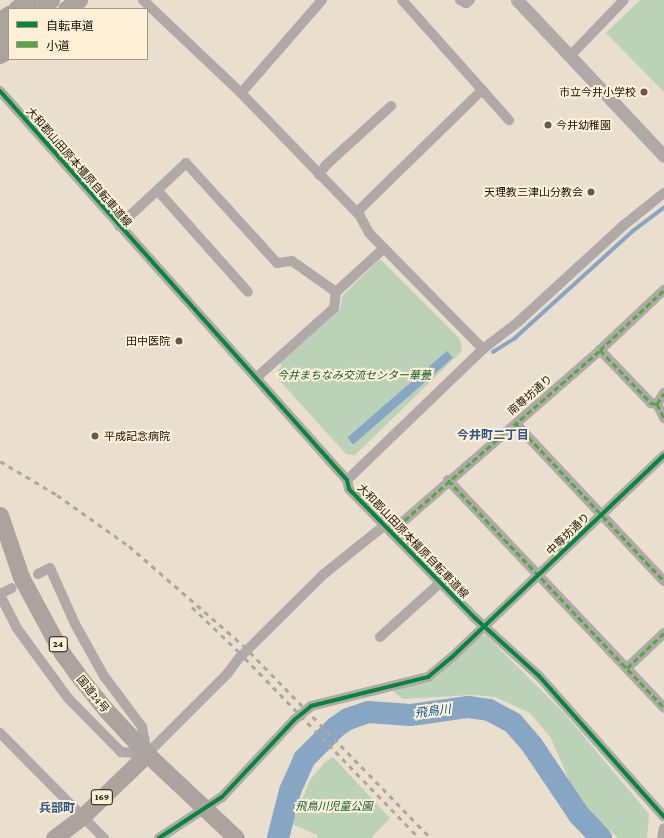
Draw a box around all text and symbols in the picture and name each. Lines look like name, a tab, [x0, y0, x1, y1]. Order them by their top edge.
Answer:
legend	[8, 8, 148, 60]
text: 自転車道	[46, 19, 94, 33]
text: 小道	[46, 39, 70, 53]
place label: 市立今井小学校	[559, 85, 636, 99]
marker: 市立今井小学校	[639, 87, 649, 97]
street label: 大和郡山田原本橿原自転車道線	[24, 105, 134, 229]
place label: 今井幼稚園	[556, 118, 611, 132]
marker: 今井幼稚園	[543, 120, 553, 130]
place label: 天理教三津山分教会	[484, 185, 583, 199]
marker: 天理教三津山分教会	[586, 187, 596, 197]
place label: 田中医院	[126, 334, 170, 348]
marker: 田中医院	[173, 335, 185, 347]
park label: 今井まちなみ交流センター華甍	[277, 368, 431, 382]
street label: 南尊坊通り	[505, 372, 555, 418]
place label: 平成記念病院	[104, 429, 170, 443]
district label: 今井町二丁目	[457, 429, 529, 443]
marker: 平成記念病院	[89, 430, 101, 442]
street label: 大和郡山田原本橿原自転車道線	[355, 481, 471, 601]
street label: 中尊坊通り	[544, 510, 592, 558]
road number: 24	[48, 636, 68, 652]
street label: 国道24号	[74, 673, 112, 715]
water label: 飛鳥川	[414, 703, 452, 721]
road number: 169	[90, 789, 114, 805]
park label: 飛鳥川児童公園	[296, 799, 372, 813]
district label: 兵部町	[39, 802, 75, 816]

